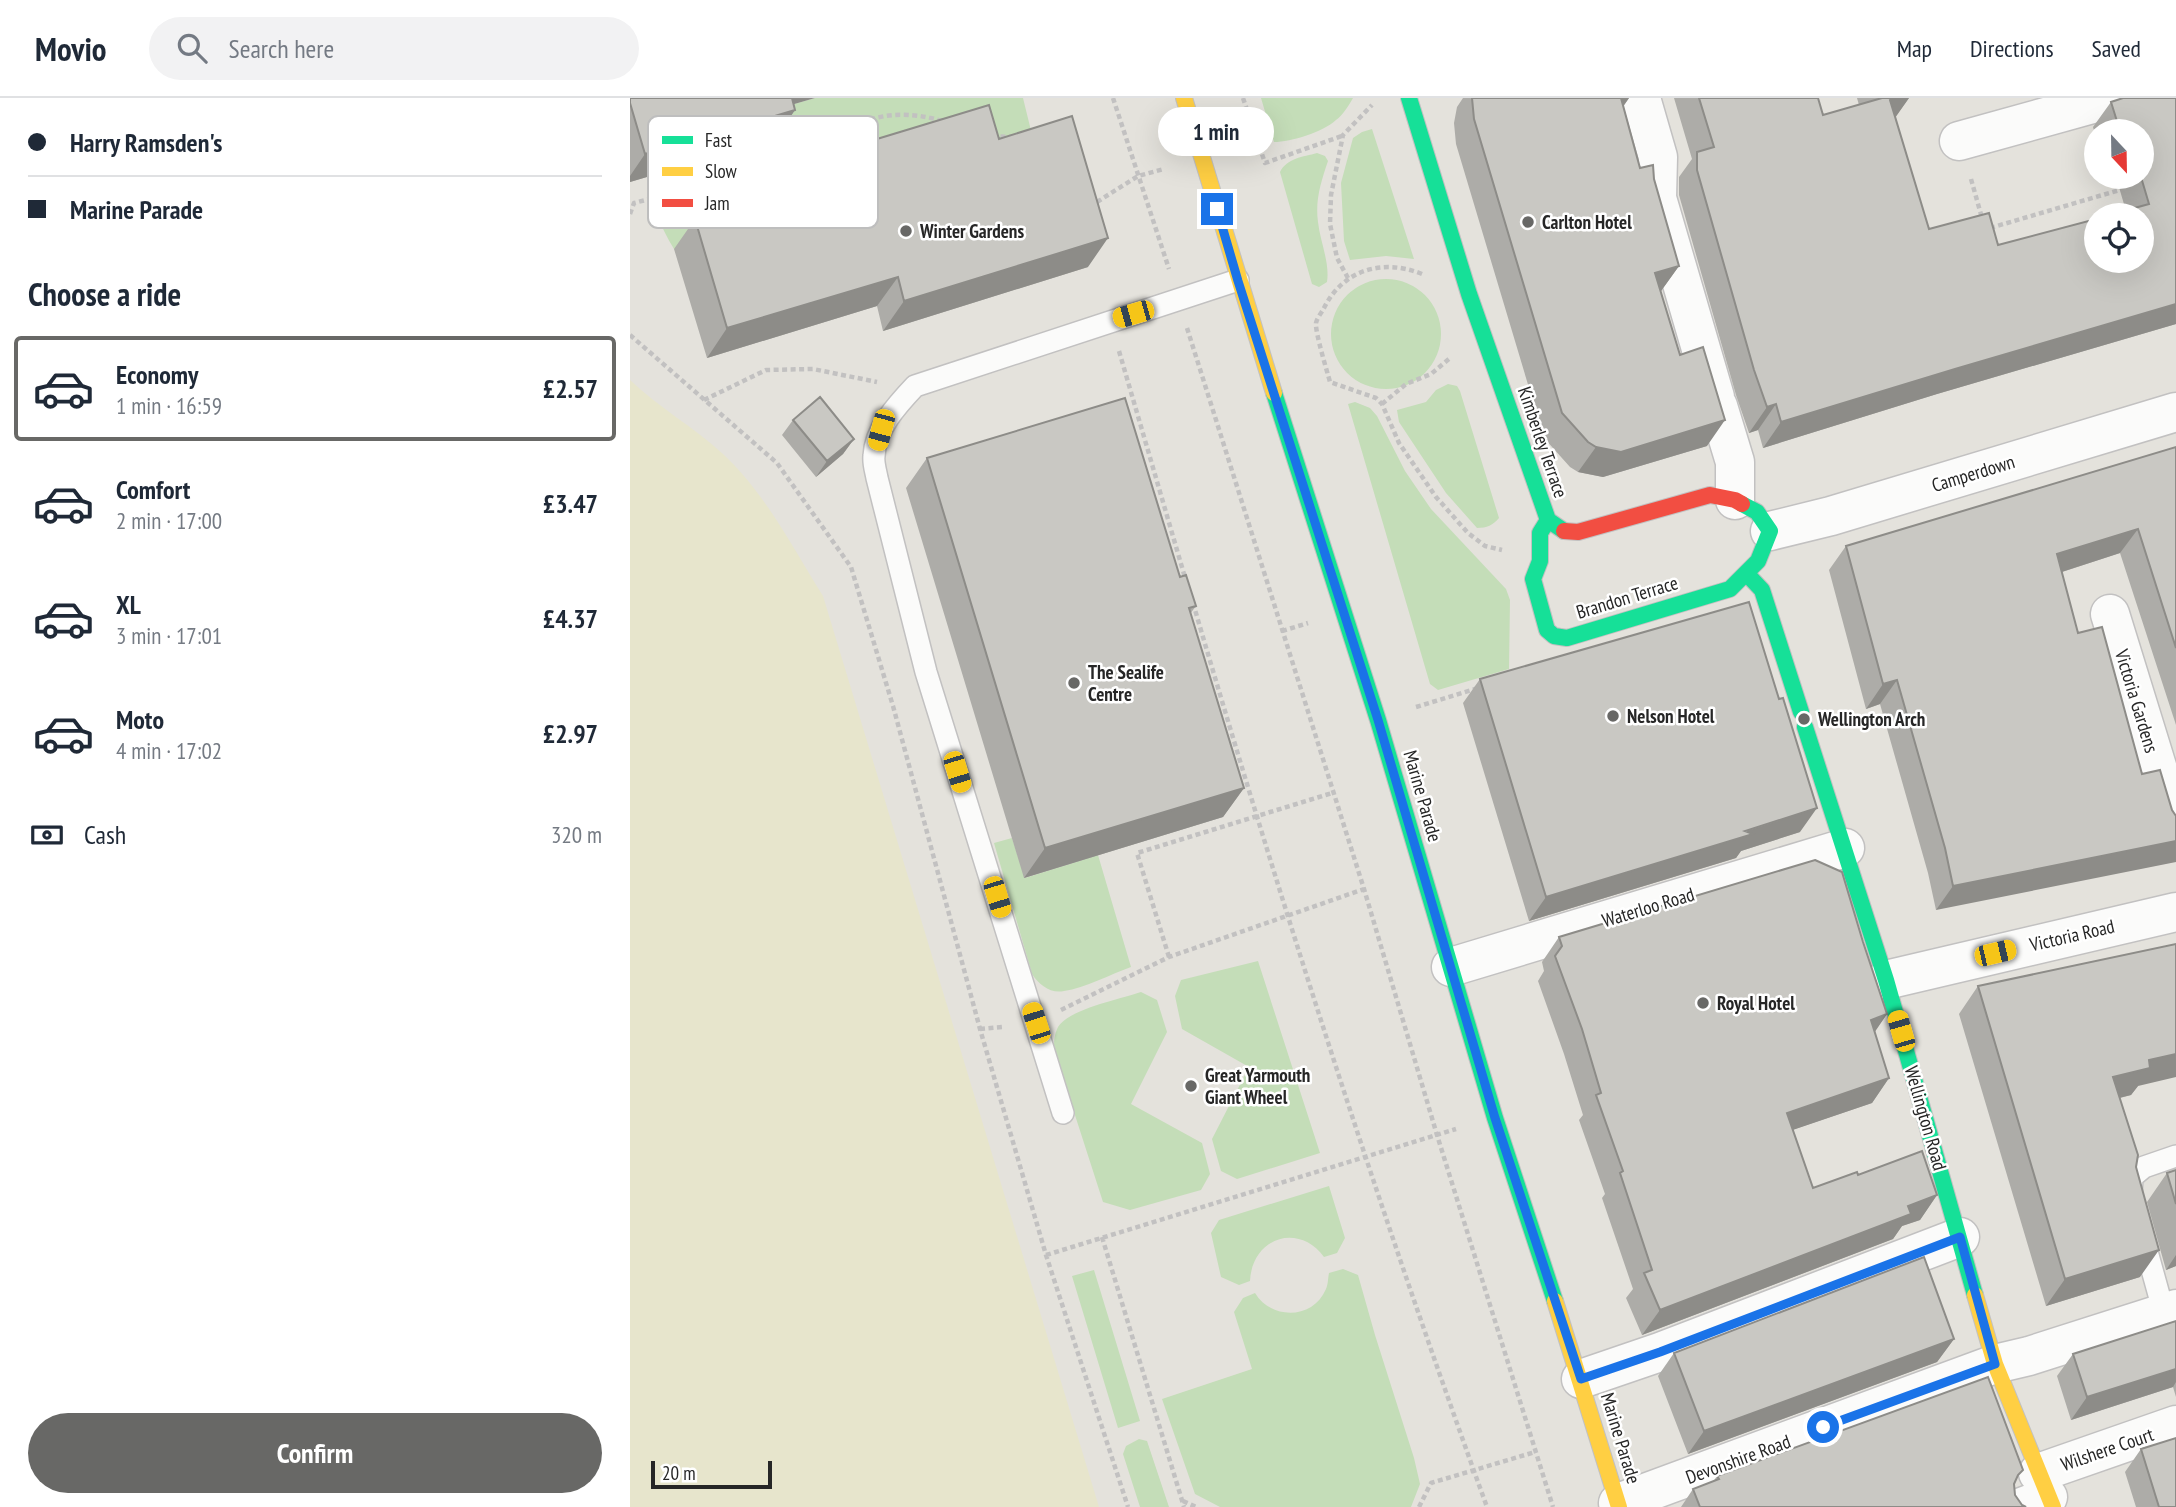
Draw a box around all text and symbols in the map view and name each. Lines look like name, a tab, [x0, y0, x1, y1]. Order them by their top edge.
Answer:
search box	[149, 17, 639, 80]
text: Movio	[35, 27, 107, 70]
icon: search	[173, 29, 211, 67]
text: Search here	[229, 32, 334, 65]
text: Map	[1897, 33, 1932, 64]
text: Directions	[1970, 33, 2054, 64]
text: Saved	[2092, 33, 2141, 64]
callout: 1 min	[1159, 108, 1275, 156]
legend	[648, 116, 878, 228]
text: 1 min	[1193, 117, 1239, 146]
north arrow	[2084, 119, 2154, 189]
map controls	[2084, 119, 2154, 273]
text: Harry Ramsden's	[70, 126, 222, 159]
text: Fast	[705, 128, 733, 152]
text: Slow	[705, 159, 738, 183]
text: Jam	[704, 191, 730, 215]
text: Marine Parade	[70, 193, 203, 226]
route end	[1201, 193, 1233, 225]
button: locate	[2084, 203, 2154, 273]
place label: Carlton Hotel	[1542, 210, 1632, 234]
marker: Carlton Hotel	[1520, 214, 1536, 230]
place label: Winter Gardens	[919, 219, 1024, 243]
marker: Winter Gardens	[898, 223, 914, 239]
text: Choose a ride	[28, 273, 181, 315]
car	[1110, 298, 1157, 330]
icon: car	[32, 357, 95, 420]
text: Economy	[116, 358, 198, 391]
text: £2.57	[543, 372, 598, 405]
street label: Kimberley Terrace	[1513, 383, 1573, 501]
text: 1 min · 16:59	[116, 391, 222, 420]
car	[866, 407, 897, 453]
street label: Camperdown	[1929, 449, 2017, 497]
icon: car	[32, 472, 95, 535]
text: Comfort	[116, 473, 190, 506]
text: £3.47	[543, 487, 598, 520]
text: 2 min · 17:00	[116, 506, 222, 535]
street label: Brandon Terrace	[1573, 570, 1681, 624]
icon: car	[32, 587, 95, 650]
text: XL	[116, 588, 141, 621]
text: £4.37	[543, 602, 598, 635]
text: 3 min · 17:01	[116, 621, 222, 650]
street label: Victoria Gardens	[2110, 645, 2164, 756]
place label: The Sealife Centre	[1088, 660, 1164, 706]
marker: The Sealife Centre	[1066, 675, 1082, 691]
icon: car	[32, 702, 95, 765]
text: Moto	[116, 703, 164, 736]
place label: Nelson Hotel	[1627, 704, 1715, 728]
place label: Wellington Arch	[1817, 707, 1925, 731]
marker: Nelson Hotel	[1605, 708, 1621, 724]
marker: Wellington Arch	[1796, 711, 1812, 727]
text: £2.97	[543, 717, 598, 750]
text: 4 min · 17:02	[116, 736, 222, 765]
street label: Marine Parade	[1399, 748, 1448, 845]
car	[941, 749, 974, 795]
icon: cash	[28, 816, 66, 854]
text: Cash	[84, 818, 126, 851]
text: 320 m	[551, 820, 602, 849]
car	[981, 874, 1014, 920]
street label: Waterloo Road	[1599, 882, 1697, 932]
street label: Victoria Road	[2026, 914, 2117, 957]
car	[1973, 938, 2018, 968]
place label: Royal Hotel	[1717, 991, 1795, 1015]
marker: Royal Hotel	[1695, 995, 1711, 1011]
car	[1020, 1000, 1053, 1046]
car	[1886, 1008, 1917, 1054]
place label: Great Yarmouth Giant Wheel	[1205, 1063, 1310, 1109]
street label: Wellington Road	[1900, 1063, 1952, 1173]
marker: Great Yarmouth Giant Wheel	[1183, 1078, 1199, 1094]
street label: Marine Parade	[1596, 1390, 1646, 1486]
route start	[1807, 1411, 1839, 1443]
button: Confirm	[28, 1413, 602, 1493]
street label: Wilshere Court	[2057, 1422, 2157, 1476]
street label: Devonshire Road	[1682, 1429, 1794, 1489]
scale bar	[651, 1458, 772, 1490]
text: 20 m	[662, 1461, 696, 1485]

